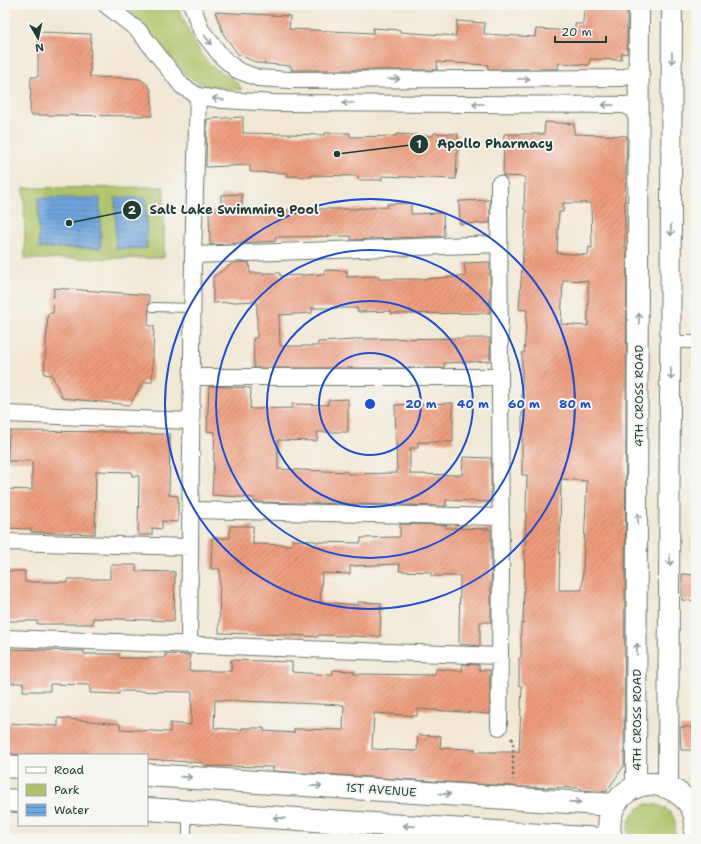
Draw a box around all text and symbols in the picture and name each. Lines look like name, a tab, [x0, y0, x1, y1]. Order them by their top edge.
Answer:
north arrow	[18, 18, 58, 58]
scale bar	[555, 18, 606, 44]
text: 20 m	[561, 24, 592, 40]
one-way arrow	[204, 34, 213, 45]
text: N	[34, 39, 45, 56]
one-way arrow	[668, 51, 676, 64]
one-way arrow	[387, 75, 400, 83]
one-way arrow	[517, 75, 530, 83]
one-way arrow	[212, 95, 225, 103]
one-way arrow	[342, 99, 355, 107]
one-way arrow	[472, 100, 485, 108]
one-way arrow	[602, 101, 615, 108]
callout: Apollo Pharmacy	[409, 131, 561, 156]
text: Apollo Pharmacy	[437, 135, 553, 152]
text: 1	[416, 136, 422, 152]
callout: Salt Lake Swimming Pool	[122, 197, 327, 222]
text: Salt Lake Swimming Pool	[150, 201, 319, 218]
text: 2	[128, 202, 137, 218]
one-way arrow	[668, 223, 675, 236]
one-way arrow	[635, 313, 643, 326]
street label: 4TH CROSS ROAD	[631, 345, 647, 447]
one-way arrow	[667, 367, 675, 380]
text: 20 m	[405, 396, 437, 412]
text: 40 m	[457, 396, 489, 412]
text: 60 m	[508, 396, 540, 412]
text: 80 m	[559, 396, 591, 412]
centre of rings	[363, 397, 377, 411]
one-way arrow	[634, 513, 642, 526]
one-way arrow	[666, 553, 674, 566]
one-way arrow	[633, 643, 641, 656]
street label: 4TH CROSS ROAD	[629, 669, 645, 771]
legend	[18, 754, 148, 826]
text: Road	[54, 762, 85, 778]
one-way arrow	[179, 774, 192, 781]
street label: 1ST AVENUE	[345, 780, 417, 800]
text: Park	[54, 782, 80, 798]
one-way arrow	[309, 782, 322, 789]
one-way arrow	[438, 791, 451, 798]
one-way arrow	[568, 799, 581, 806]
text: Water	[54, 802, 90, 818]
one-way arrow	[273, 814, 286, 822]
one-way arrow	[403, 823, 416, 830]

